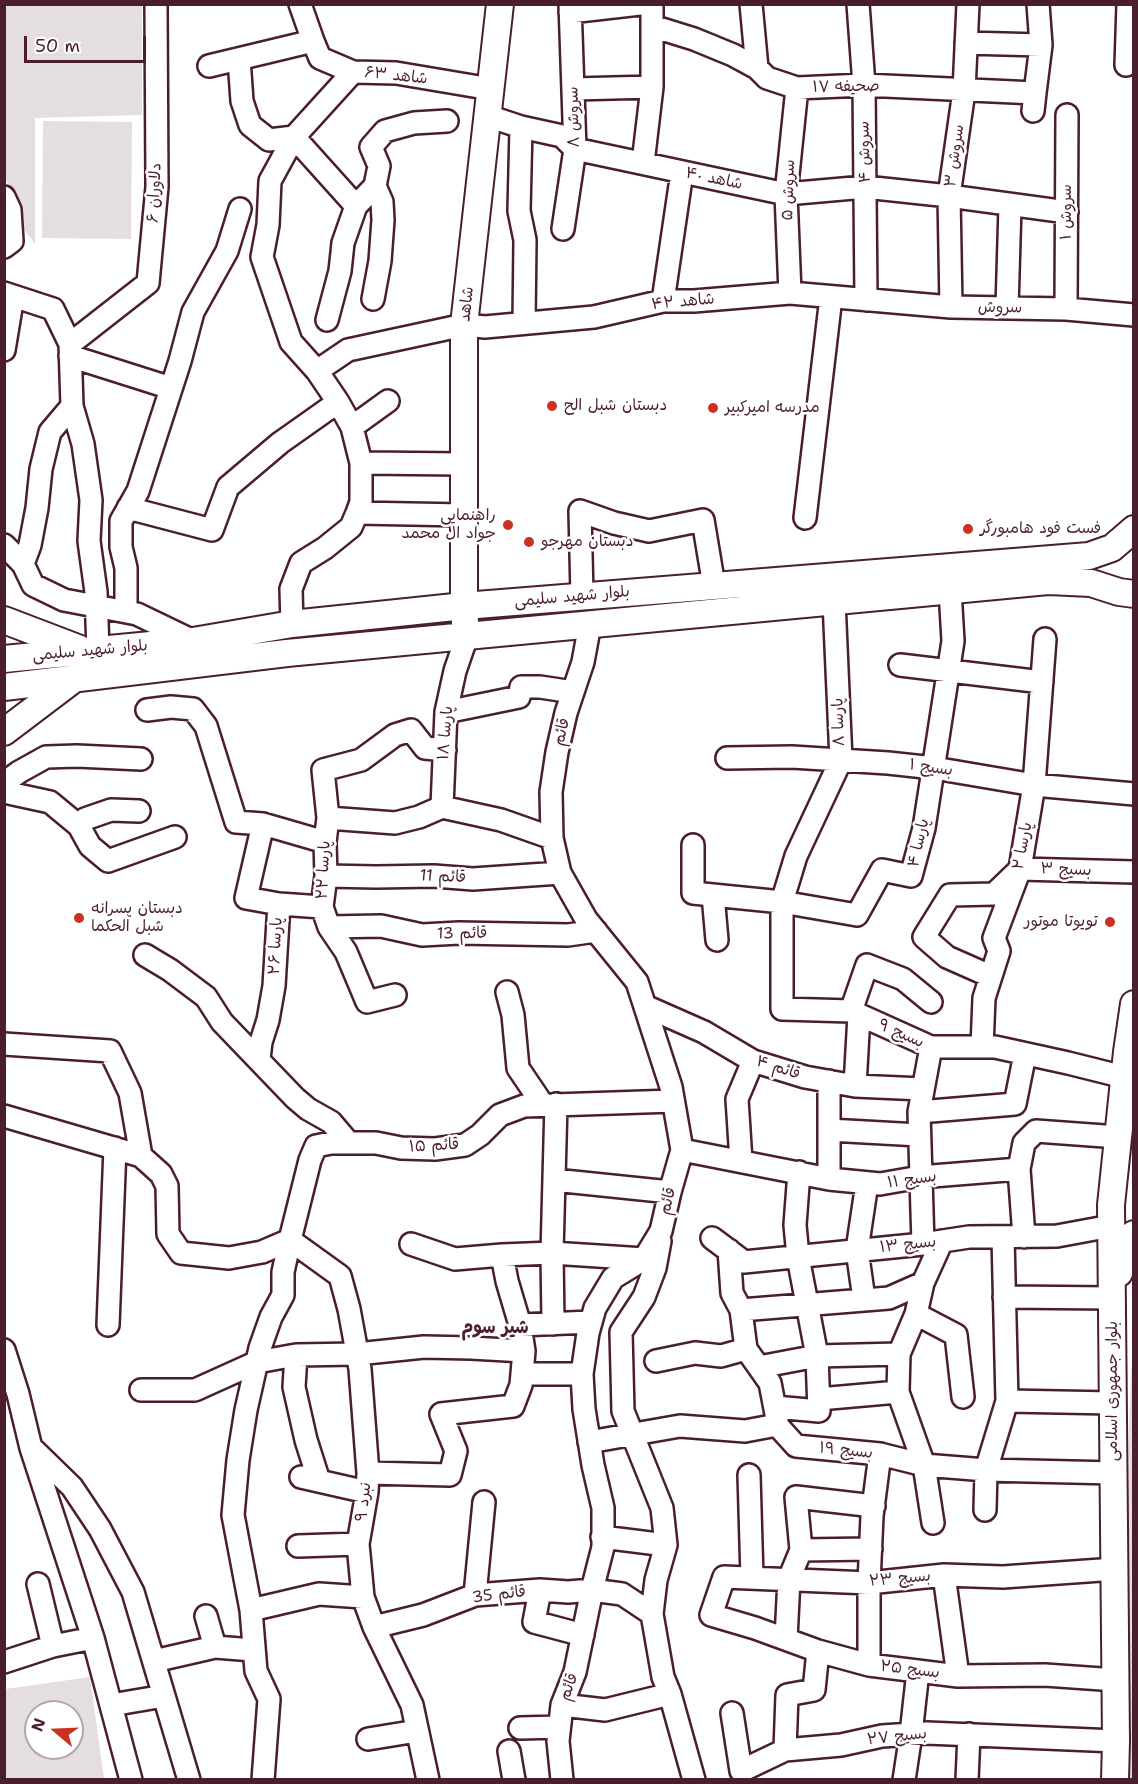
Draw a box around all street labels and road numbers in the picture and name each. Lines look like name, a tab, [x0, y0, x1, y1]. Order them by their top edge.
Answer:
street label: شاهد ۶۳	[363, 63, 429, 89]
street label: صحیفه ۱۷	[812, 77, 880, 97]
street label: سروش ۸	[564, 86, 584, 148]
street label: سروش ۴	[855, 121, 875, 183]
street label: سروش ۳	[941, 123, 969, 189]
street label: سروش ۵	[778, 159, 800, 221]
street label: دلاوران ۶	[144, 162, 166, 224]
street label: شاهد ۴۰	[684, 164, 744, 194]
street label: سروش ۱	[1057, 184, 1077, 240]
street label: شاهد	[456, 286, 478, 322]
street label: شاهد ۴۲	[651, 290, 715, 314]
street label: سروش	[978, 298, 1022, 318]
street label: بلوار شهید سلیمی	[513, 582, 631, 612]
street label: بلوار شهید سلیمی	[31, 636, 149, 666]
street label: پارسا ۸	[829, 697, 849, 747]
street label: پارسا ۱۸	[434, 705, 458, 761]
street label: قائم	[550, 716, 574, 748]
street label: بسیج ۱	[908, 755, 954, 781]
street label: پارسا ۴	[904, 817, 934, 869]
street label: پارسا ۲	[1009, 820, 1037, 872]
street label: پارسا ۲۲	[313, 840, 335, 900]
street label: بسیج ۳	[1040, 860, 1092, 880]
street label: قائم 11	[420, 867, 466, 887]
street label: پارسا ۲۶	[265, 917, 287, 975]
street label: قائم 13	[437, 924, 487, 944]
street label: بسیج ۹	[875, 1015, 927, 1053]
street label: قائم ۴	[753, 1052, 803, 1084]
street label: قائم ۱۵	[408, 1135, 460, 1157]
street label: بسیج ۱۱	[886, 1167, 938, 1193]
street label: قائم	[655, 1185, 681, 1217]
street label: بسیج ۱۳	[879, 1232, 937, 1258]
street label: بلوار جمهوری اسلامی	[1103, 1321, 1123, 1461]
street label: بسیج ۱۹	[818, 1439, 874, 1463]
street label: نبرد ۹	[352, 1481, 376, 1523]
street label: بسیج ۲۳	[868, 1567, 932, 1591]
street label: قائم 35	[471, 1582, 527, 1608]
street label: بسیج ۲۵	[879, 1657, 941, 1683]
street label: قائم	[555, 1671, 583, 1703]
street label: بسیج ۲۷	[866, 1724, 928, 1750]

